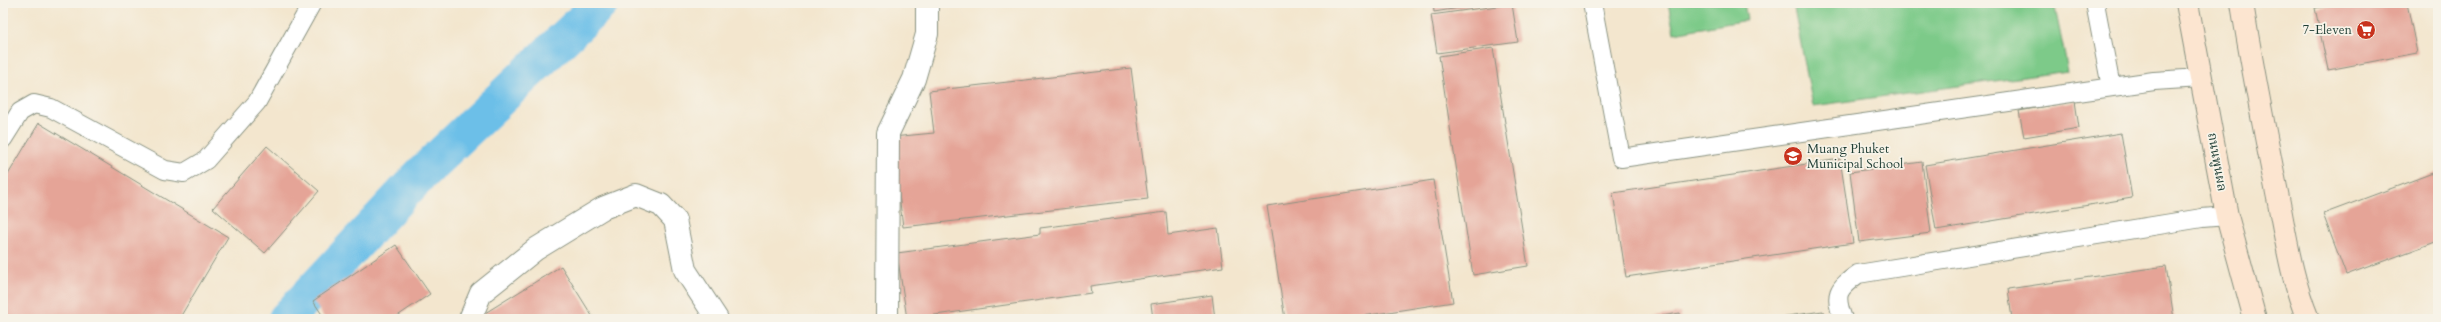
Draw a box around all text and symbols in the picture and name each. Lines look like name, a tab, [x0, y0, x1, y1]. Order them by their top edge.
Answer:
supermarket icon: 7-Eleven	[2355, 19, 2377, 41]
place label: 7-Eleven	[2302, 21, 2353, 39]
street label: ถนนพูนผล	[2203, 131, 2231, 193]
place label: Muang Phuket Municipal School	[1807, 140, 1904, 173]
school or university icon: Muang Phuket Municipal School	[1782, 145, 1804, 167]

